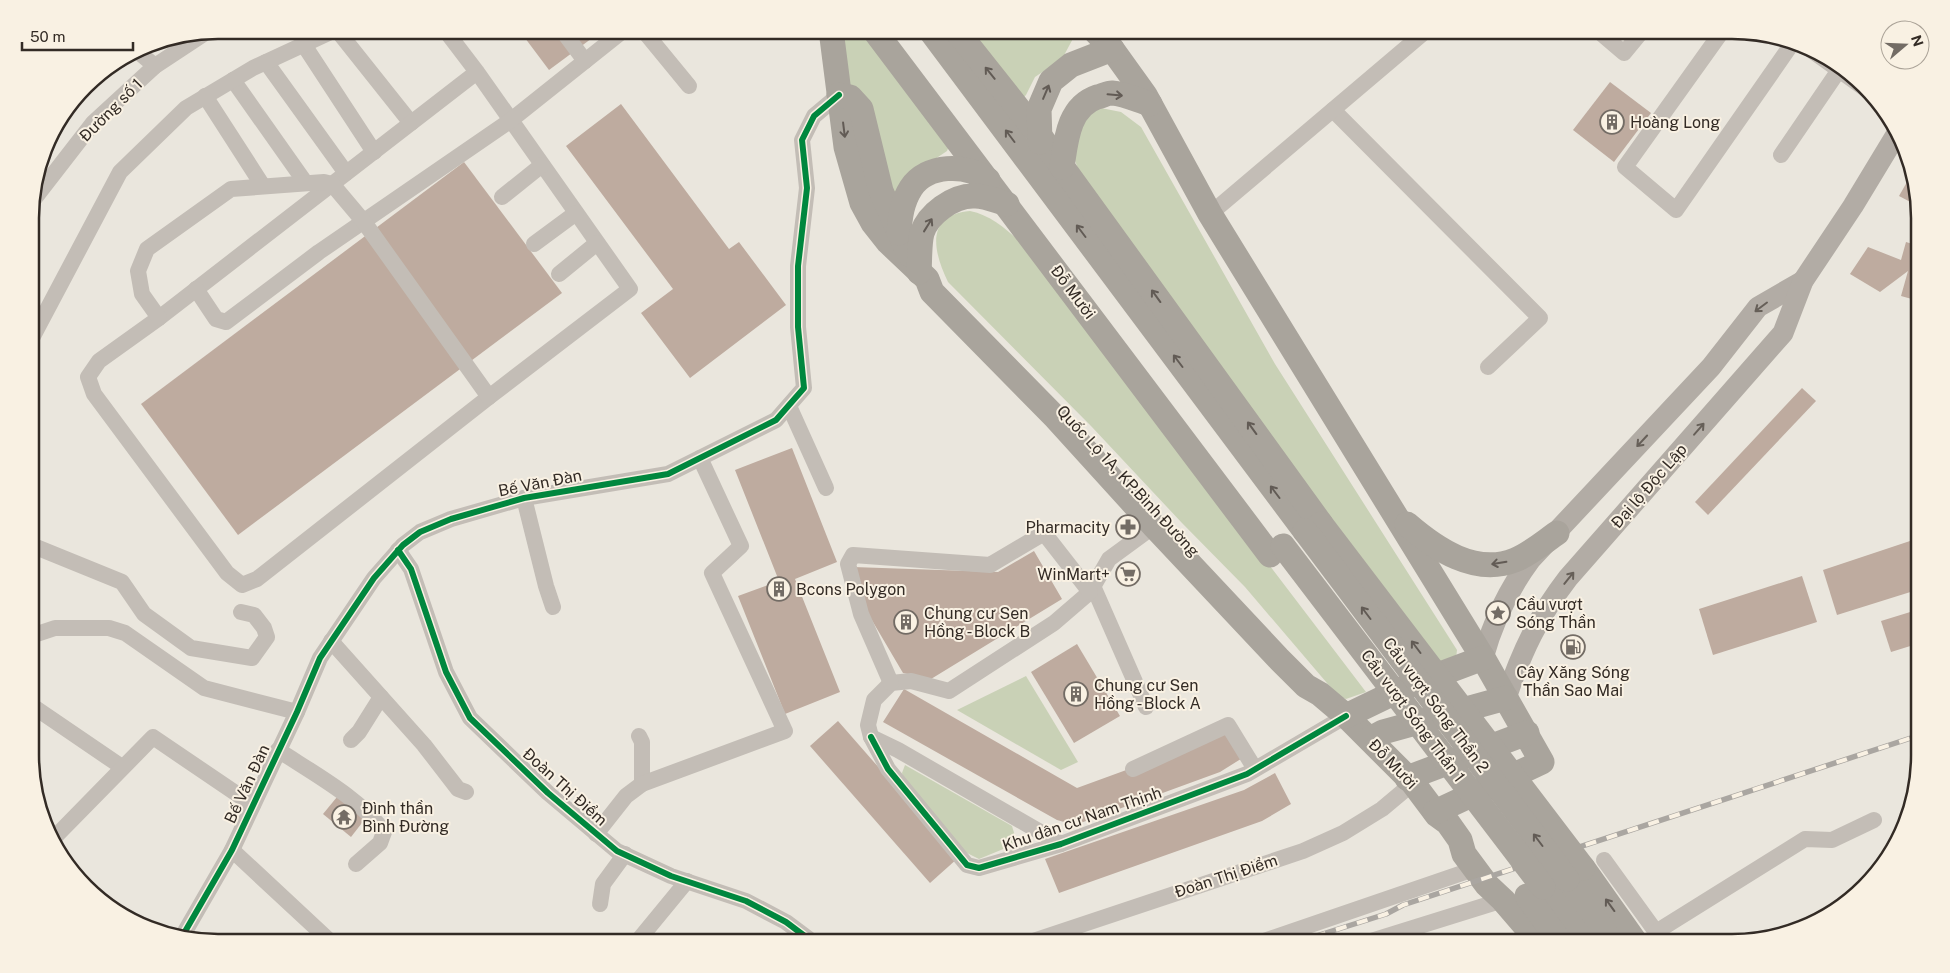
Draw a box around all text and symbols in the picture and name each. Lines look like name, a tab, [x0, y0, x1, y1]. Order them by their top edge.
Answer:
scale bar	[22, 20, 134, 52]
north arrow	[1880, 20, 1930, 70]
text: 50 m	[30, 28, 65, 45]
text: N	[1908, 33, 1927, 49]
one-way arrow	[984, 67, 995, 80]
street label: Đường số 1	[75, 74, 147, 146]
one-way arrow	[1042, 85, 1052, 100]
one-way arrow	[1106, 90, 1122, 99]
building icon: Hoàng Long	[1599, 109, 1625, 135]
place label: Hoàng Long	[1630, 113, 1720, 132]
one-way arrow	[839, 122, 849, 138]
one-way arrow	[1005, 129, 1016, 142]
one-way arrow	[923, 218, 933, 232]
one-way arrow	[1076, 225, 1087, 238]
street label: Đỗ Mười	[1047, 262, 1099, 322]
one-way arrow	[1151, 289, 1161, 303]
one-way arrow	[1755, 301, 1768, 312]
one-way arrow	[1173, 355, 1184, 368]
street label: Quốc Lộ 1A, KP.Bình Đường	[1053, 401, 1203, 561]
one-way arrow	[1247, 421, 1257, 435]
one-way arrow	[1693, 423, 1705, 436]
one-way arrow	[1636, 435, 1648, 447]
street label: Đại lộ Độc Lập	[1607, 440, 1691, 532]
street label: Bế Văn Đàn	[497, 466, 583, 500]
one-way arrow	[1270, 486, 1281, 499]
pharmacy icon: Pharmacity	[1115, 514, 1141, 540]
place label: Pharmacity	[1026, 518, 1110, 537]
one-way arrow	[1492, 558, 1508, 568]
supermarket icon: WinMart+	[1115, 561, 1141, 587]
place label: WinMart+	[1037, 565, 1110, 584]
one-way arrow	[1563, 572, 1574, 585]
building icon: Bcons Polygon	[766, 576, 792, 602]
place label: Bcons Polygon	[796, 580, 905, 599]
place label: Cầu vượt Sóng Thần	[1516, 595, 1596, 632]
place icon: Cầu vượt Sóng Thần	[1485, 600, 1511, 626]
place label: Chung cư Sen Hồng - Block B	[924, 604, 1030, 641]
one-way arrow	[1361, 607, 1372, 620]
building icon: Chung cư Sen Hồng - Block B	[893, 609, 919, 635]
street label: Cầu vượt Sóng Thần 2	[1379, 634, 1493, 776]
fuel station icon: Cây Xăng Sóng Thần Sao Mai	[1560, 634, 1586, 660]
one-way arrow	[1411, 640, 1421, 654]
street label: Cầu vượt Sóng Thần 1	[1357, 646, 1469, 786]
place label: Cây Xăng Sóng Thần Sao Mai	[1516, 663, 1630, 700]
place label: Chung cư Sen Hồng - Block A	[1094, 676, 1201, 713]
building icon: Chung cư Sen Hồng - Block A	[1063, 681, 1089, 707]
street label: Đỗ Mười	[1365, 735, 1421, 793]
street label: Bế Văn Đàn	[220, 742, 274, 826]
street label: Đoàn Thị Điểm	[519, 744, 611, 830]
street label: Khu dân cư Nam Thịnh	[1000, 783, 1164, 855]
place label: Đình thần Bình Đường	[362, 799, 449, 836]
temple icon: Đình thần Bình Đường	[331, 804, 357, 830]
one-way arrow	[1533, 833, 1543, 847]
street label: Đoàn Thị Điểm	[1172, 850, 1280, 902]
one-way arrow	[1605, 898, 1615, 912]

